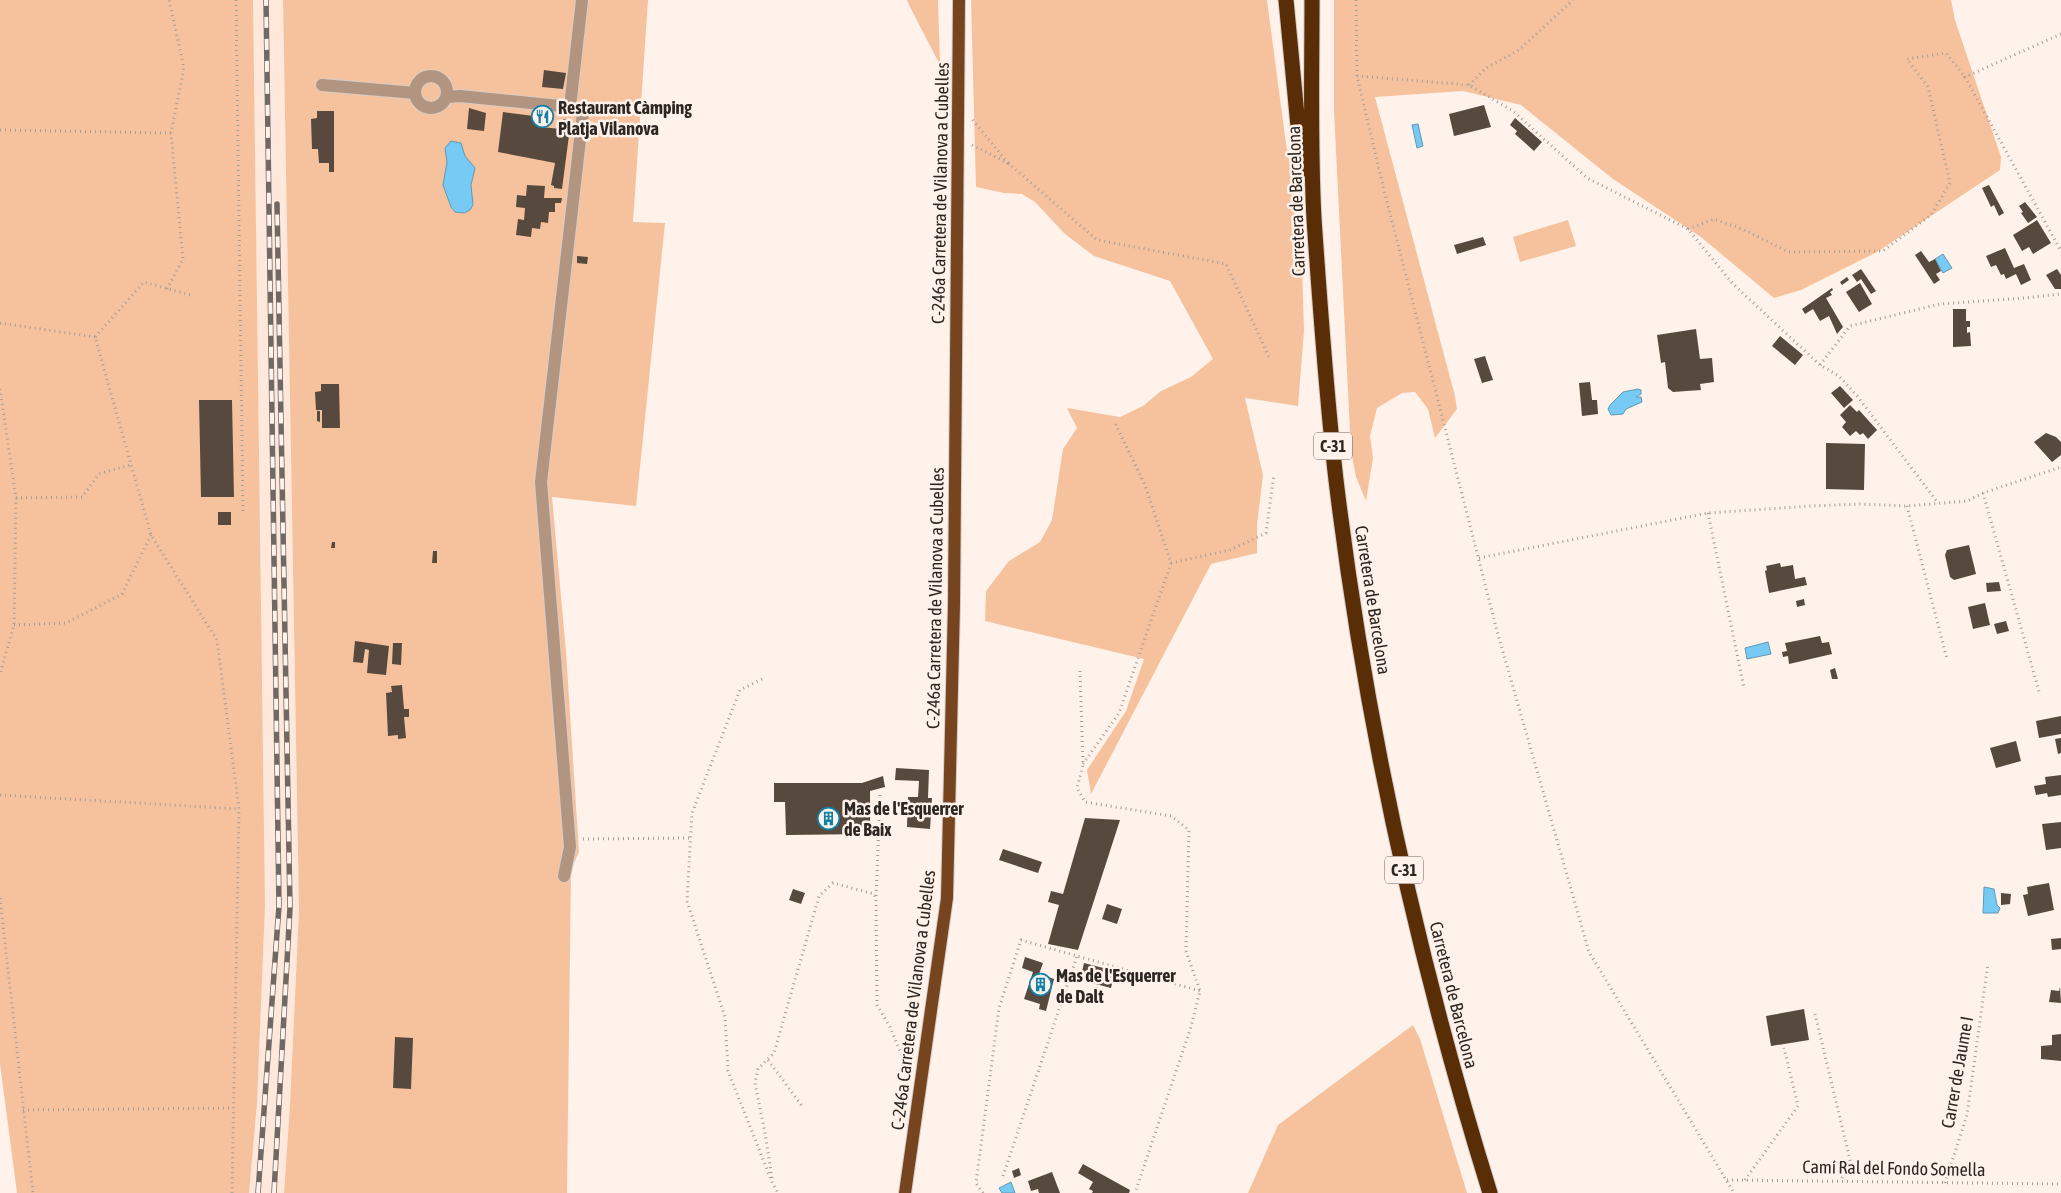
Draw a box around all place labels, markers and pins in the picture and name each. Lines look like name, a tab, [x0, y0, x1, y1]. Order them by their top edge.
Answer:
place label: Restaurant Càmping Platja Vilanova	[558, 97, 692, 139]
restaurant icon: Restaurant Càmping Platja Vilanova	[530, 105, 554, 129]
place label: Mas de l'Esquerrer de Baix	[844, 798, 964, 840]
building icon: Mas de l'Esquerrer de Baix	[816, 806, 840, 830]
place label: Mas de l'Esquerrer de Dalt	[1056, 965, 1176, 1007]
building icon: Mas de l'Esquerrer de Dalt	[1028, 973, 1052, 997]

